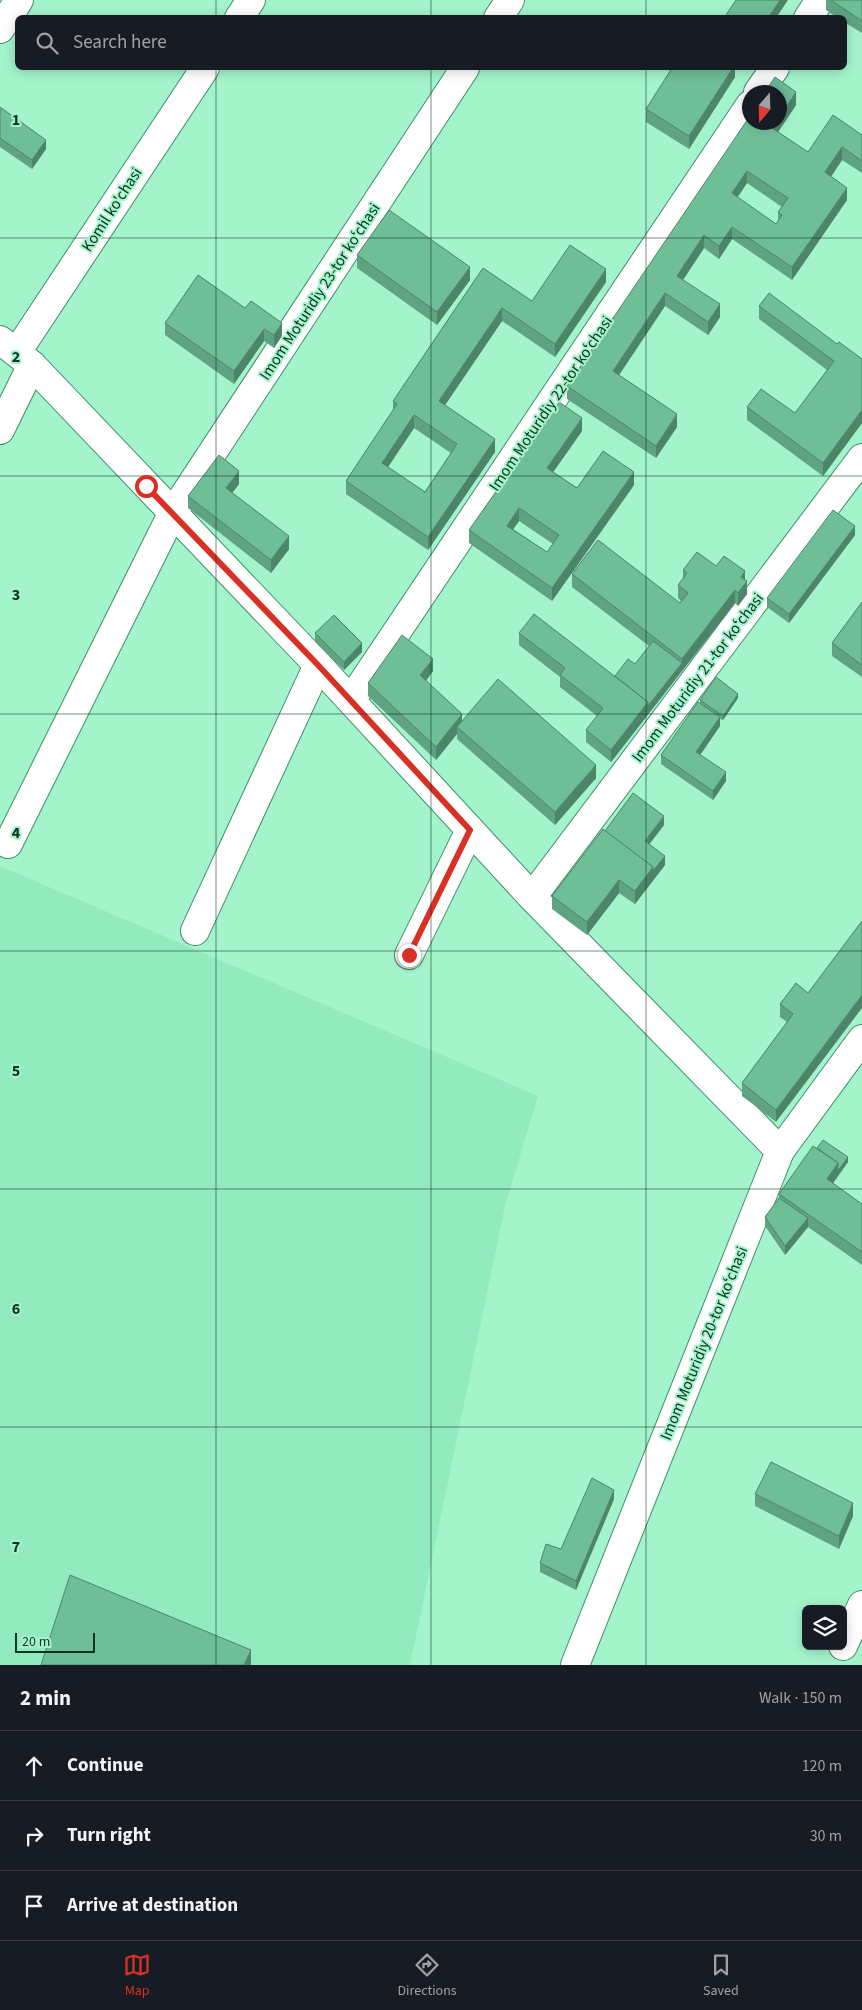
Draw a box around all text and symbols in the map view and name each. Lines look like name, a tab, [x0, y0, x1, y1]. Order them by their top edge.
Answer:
search box	[15, 15, 847, 70]
icon: search	[33, 29, 61, 57]
text: Search here	[73, 29, 167, 56]
north arrow	[742, 85, 787, 130]
text: 1	[12, 109, 20, 131]
street label: Komil ko'chasi	[76, 163, 147, 256]
street label: Imom Moturidiy 23-tor koʻchasi	[254, 199, 385, 384]
street label: Imom Moturidiy 22-tor koʻchasi	[484, 312, 618, 496]
text: 2	[12, 346, 20, 368]
route start	[135, 475, 158, 498]
text: 3	[12, 584, 20, 606]
street label: Imom Moturidiy 21-tor koʻchasi	[627, 588, 769, 767]
text: 4	[12, 822, 21, 844]
route end	[398, 944, 421, 967]
text: 5	[12, 1060, 20, 1082]
street label: Imom Moturidiy 20-tor koʻchasi	[655, 1243, 753, 1444]
text: 6	[12, 1298, 20, 1320]
text: 7	[12, 1536, 20, 1558]
map controls	[802, 1605, 847, 1650]
button: layers	[802, 1605, 847, 1650]
scale bar	[15, 1630, 95, 1653]
text: 20 m	[22, 1632, 50, 1652]
text: 2 min	[20, 1683, 71, 1713]
text: Walk · 150 m	[759, 1687, 842, 1709]
icon: ahead	[20, 1752, 48, 1780]
text: Continue	[67, 1752, 144, 1779]
text: 120 m	[802, 1755, 842, 1777]
icon: right	[20, 1822, 48, 1850]
text: Turn right	[67, 1822, 151, 1849]
text: 30 m	[810, 1825, 842, 1847]
icon: arrive	[20, 1892, 48, 1920]
text: Arrive at destination	[67, 1892, 238, 1919]
tab: Map	[123, 1951, 151, 2001]
tab: Directions	[397, 1951, 457, 2001]
tab: Saved	[703, 1951, 739, 2001]

